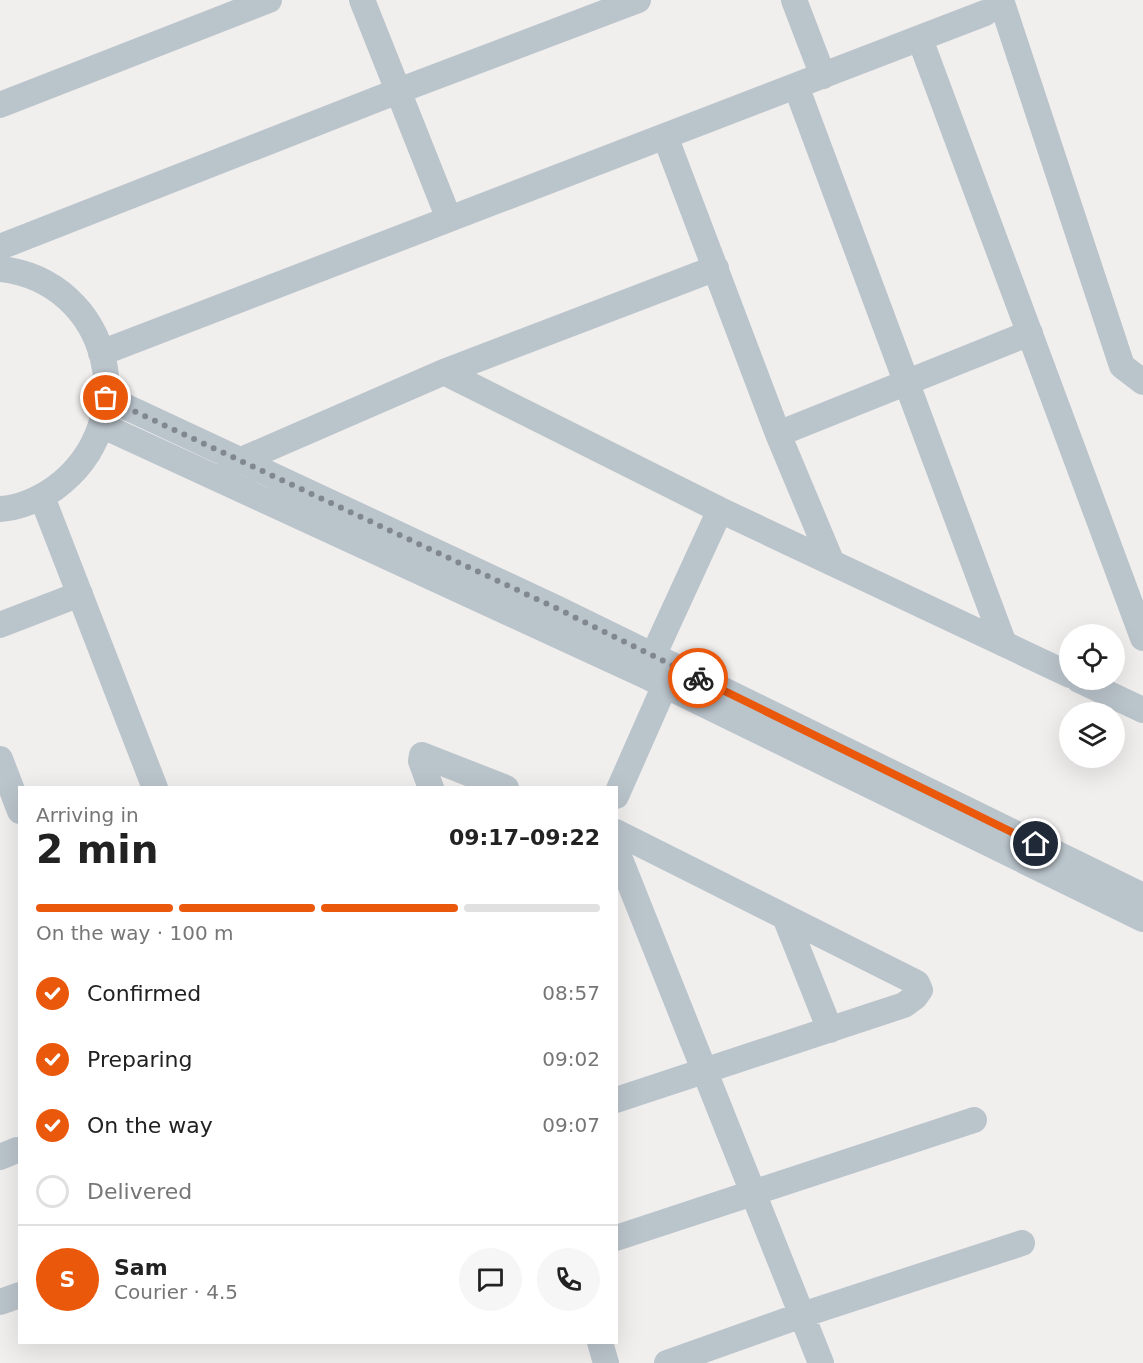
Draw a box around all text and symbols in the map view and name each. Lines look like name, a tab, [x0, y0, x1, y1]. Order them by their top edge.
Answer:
pin	[80, 372, 131, 423]
icon: bag	[89, 381, 122, 414]
map controls	[1059, 624, 1125, 768]
button: locate	[1059, 624, 1125, 690]
courier	[668, 648, 728, 708]
icon: bike	[682, 662, 715, 695]
button: layers	[1059, 702, 1125, 768]
text: Arriving in	[36, 803, 139, 827]
pin	[1010, 818, 1061, 869]
text: 09:17–09:22	[449, 825, 600, 850]
text: 2 min	[36, 827, 158, 872]
icon: home	[1019, 827, 1052, 860]
text: On the way · 100 m	[36, 921, 234, 945]
icon: check	[36, 977, 69, 1010]
text: Confirmed	[87, 981, 201, 1006]
text: 08:57	[542, 981, 600, 1005]
icon: check	[36, 1043, 69, 1076]
text: Preparing	[87, 1047, 193, 1072]
text: 09:02	[542, 1047, 600, 1071]
icon: check	[36, 1109, 69, 1142]
text: On the way	[87, 1113, 213, 1138]
text: 09:07	[542, 1113, 600, 1137]
text: Delivered	[87, 1179, 192, 1204]
button: chat	[459, 1248, 522, 1311]
button: phone	[537, 1248, 600, 1311]
text: Sam	[114, 1255, 168, 1280]
text: S	[60, 1267, 75, 1292]
text: Courier · 4.5	[114, 1280, 238, 1304]

